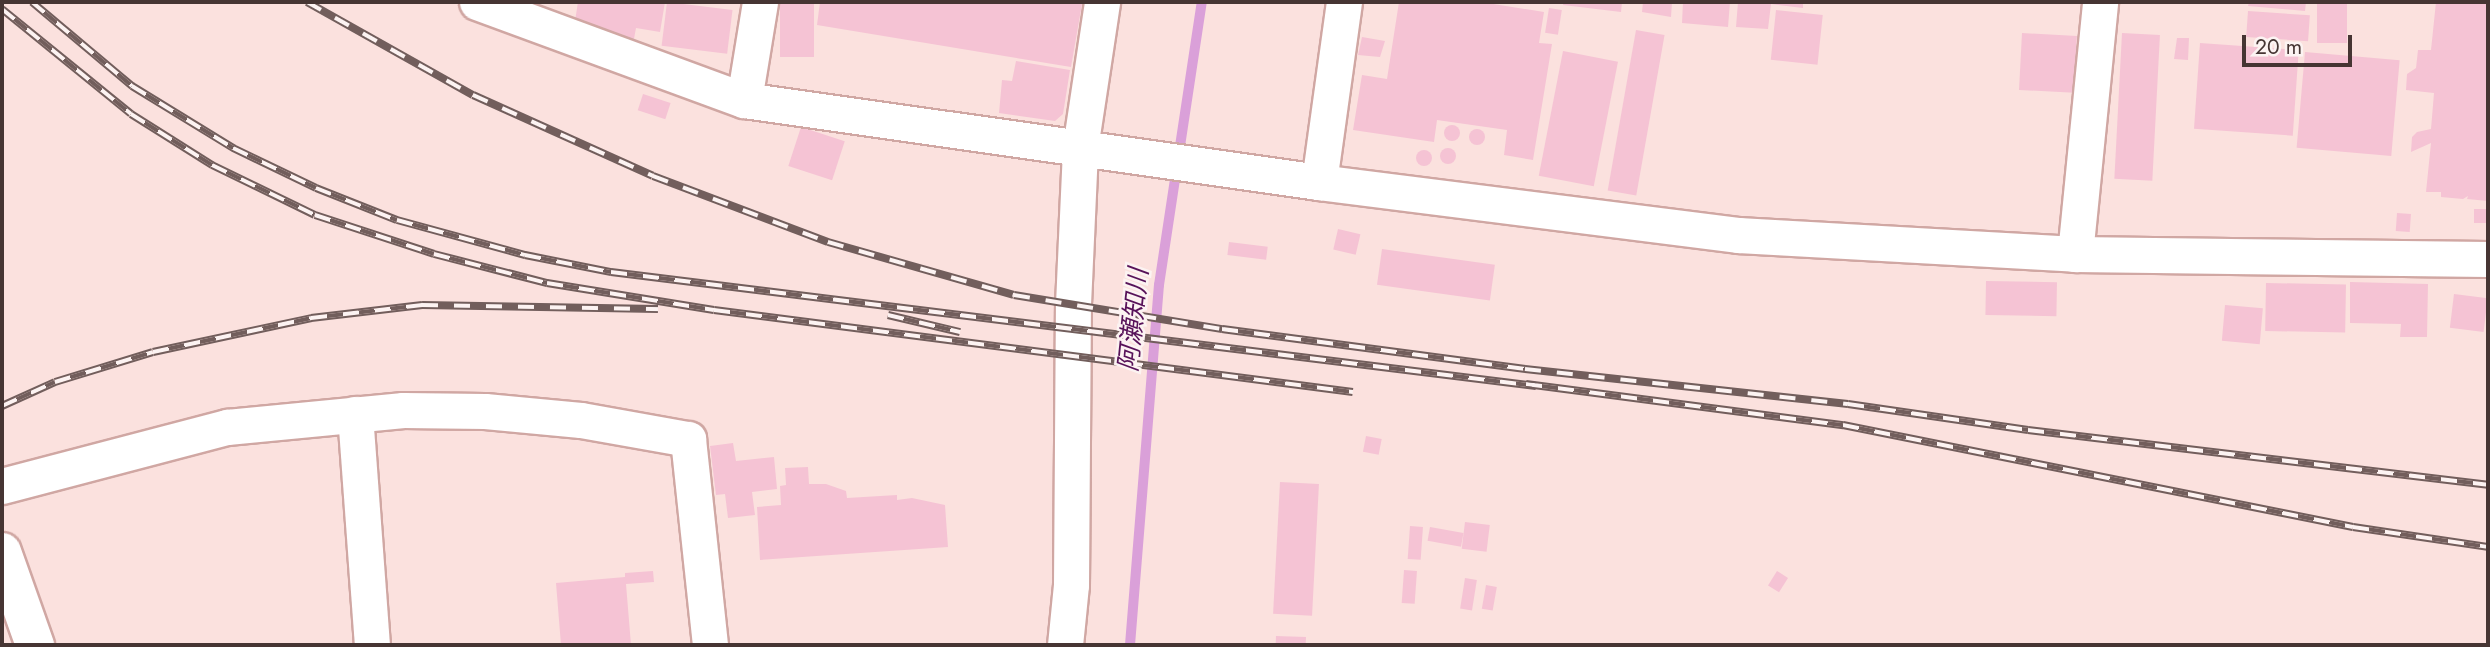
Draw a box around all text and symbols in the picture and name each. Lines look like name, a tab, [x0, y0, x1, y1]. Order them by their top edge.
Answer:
scale bar	[2245, 21, 2355, 65]
text: 20 m	[2255, 32, 2302, 62]
water label: 阿瀬知川	[1113, 267, 1155, 373]

